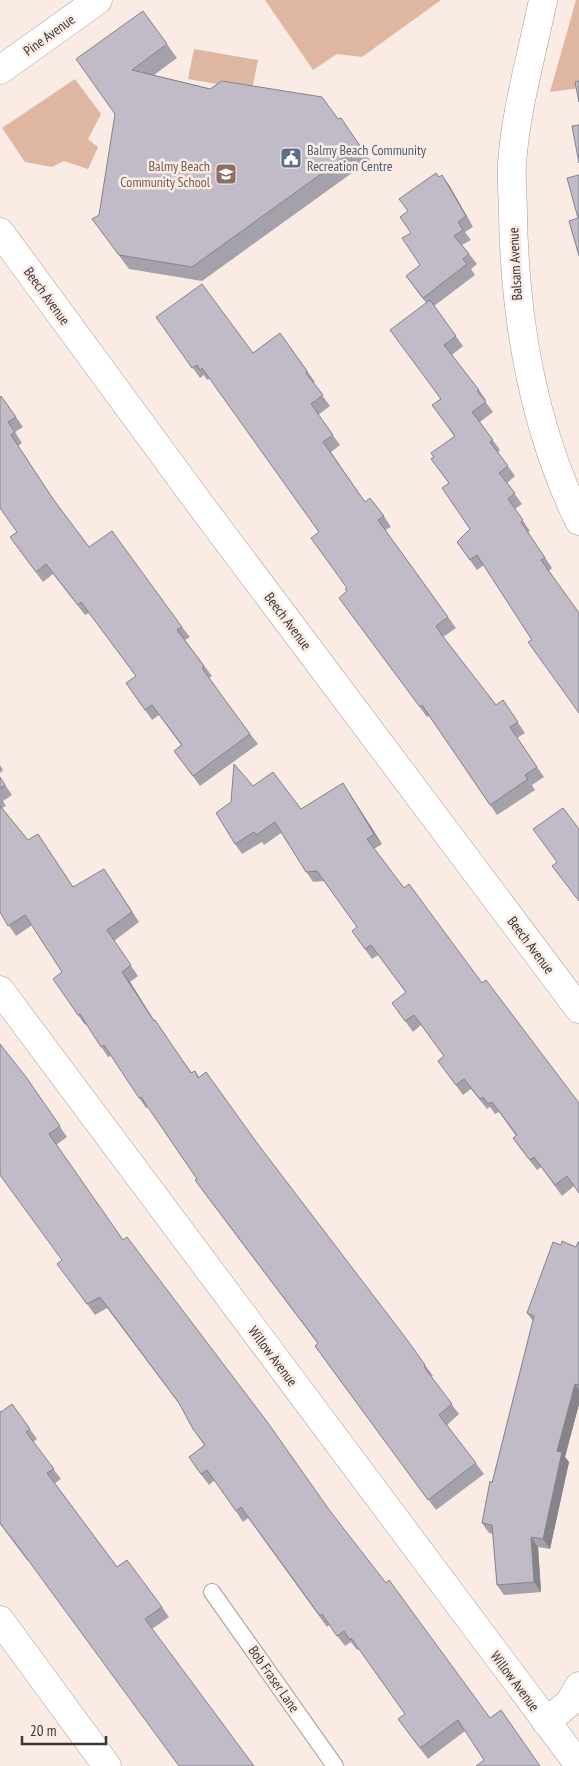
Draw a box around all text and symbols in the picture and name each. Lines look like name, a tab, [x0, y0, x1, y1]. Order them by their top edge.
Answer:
street label: Pine Avenue	[20, 10, 78, 60]
place label: Balmy Beach Community Recreation Centre	[307, 141, 427, 175]
public building icon: Balmy Beach Community Recreation Centre	[279, 146, 303, 170]
place label: Balmy Beach Community School	[120, 157, 211, 191]
school or university icon: Balmy Beach Community School	[214, 162, 238, 186]
street label: Balsam Avenue	[504, 227, 526, 301]
street label: Beech Avenue	[20, 264, 74, 329]
street label: Beech Avenue	[261, 589, 316, 653]
street label: Beech Avenue	[504, 913, 559, 977]
street label: Willow Avenue	[244, 1322, 302, 1390]
street label: Bob Fraser Lane	[244, 1642, 304, 1716]
street label: Willow Avenue	[486, 1647, 544, 1715]
scale bar	[22, 1714, 106, 1746]
text: 20 m	[30, 1721, 56, 1740]

